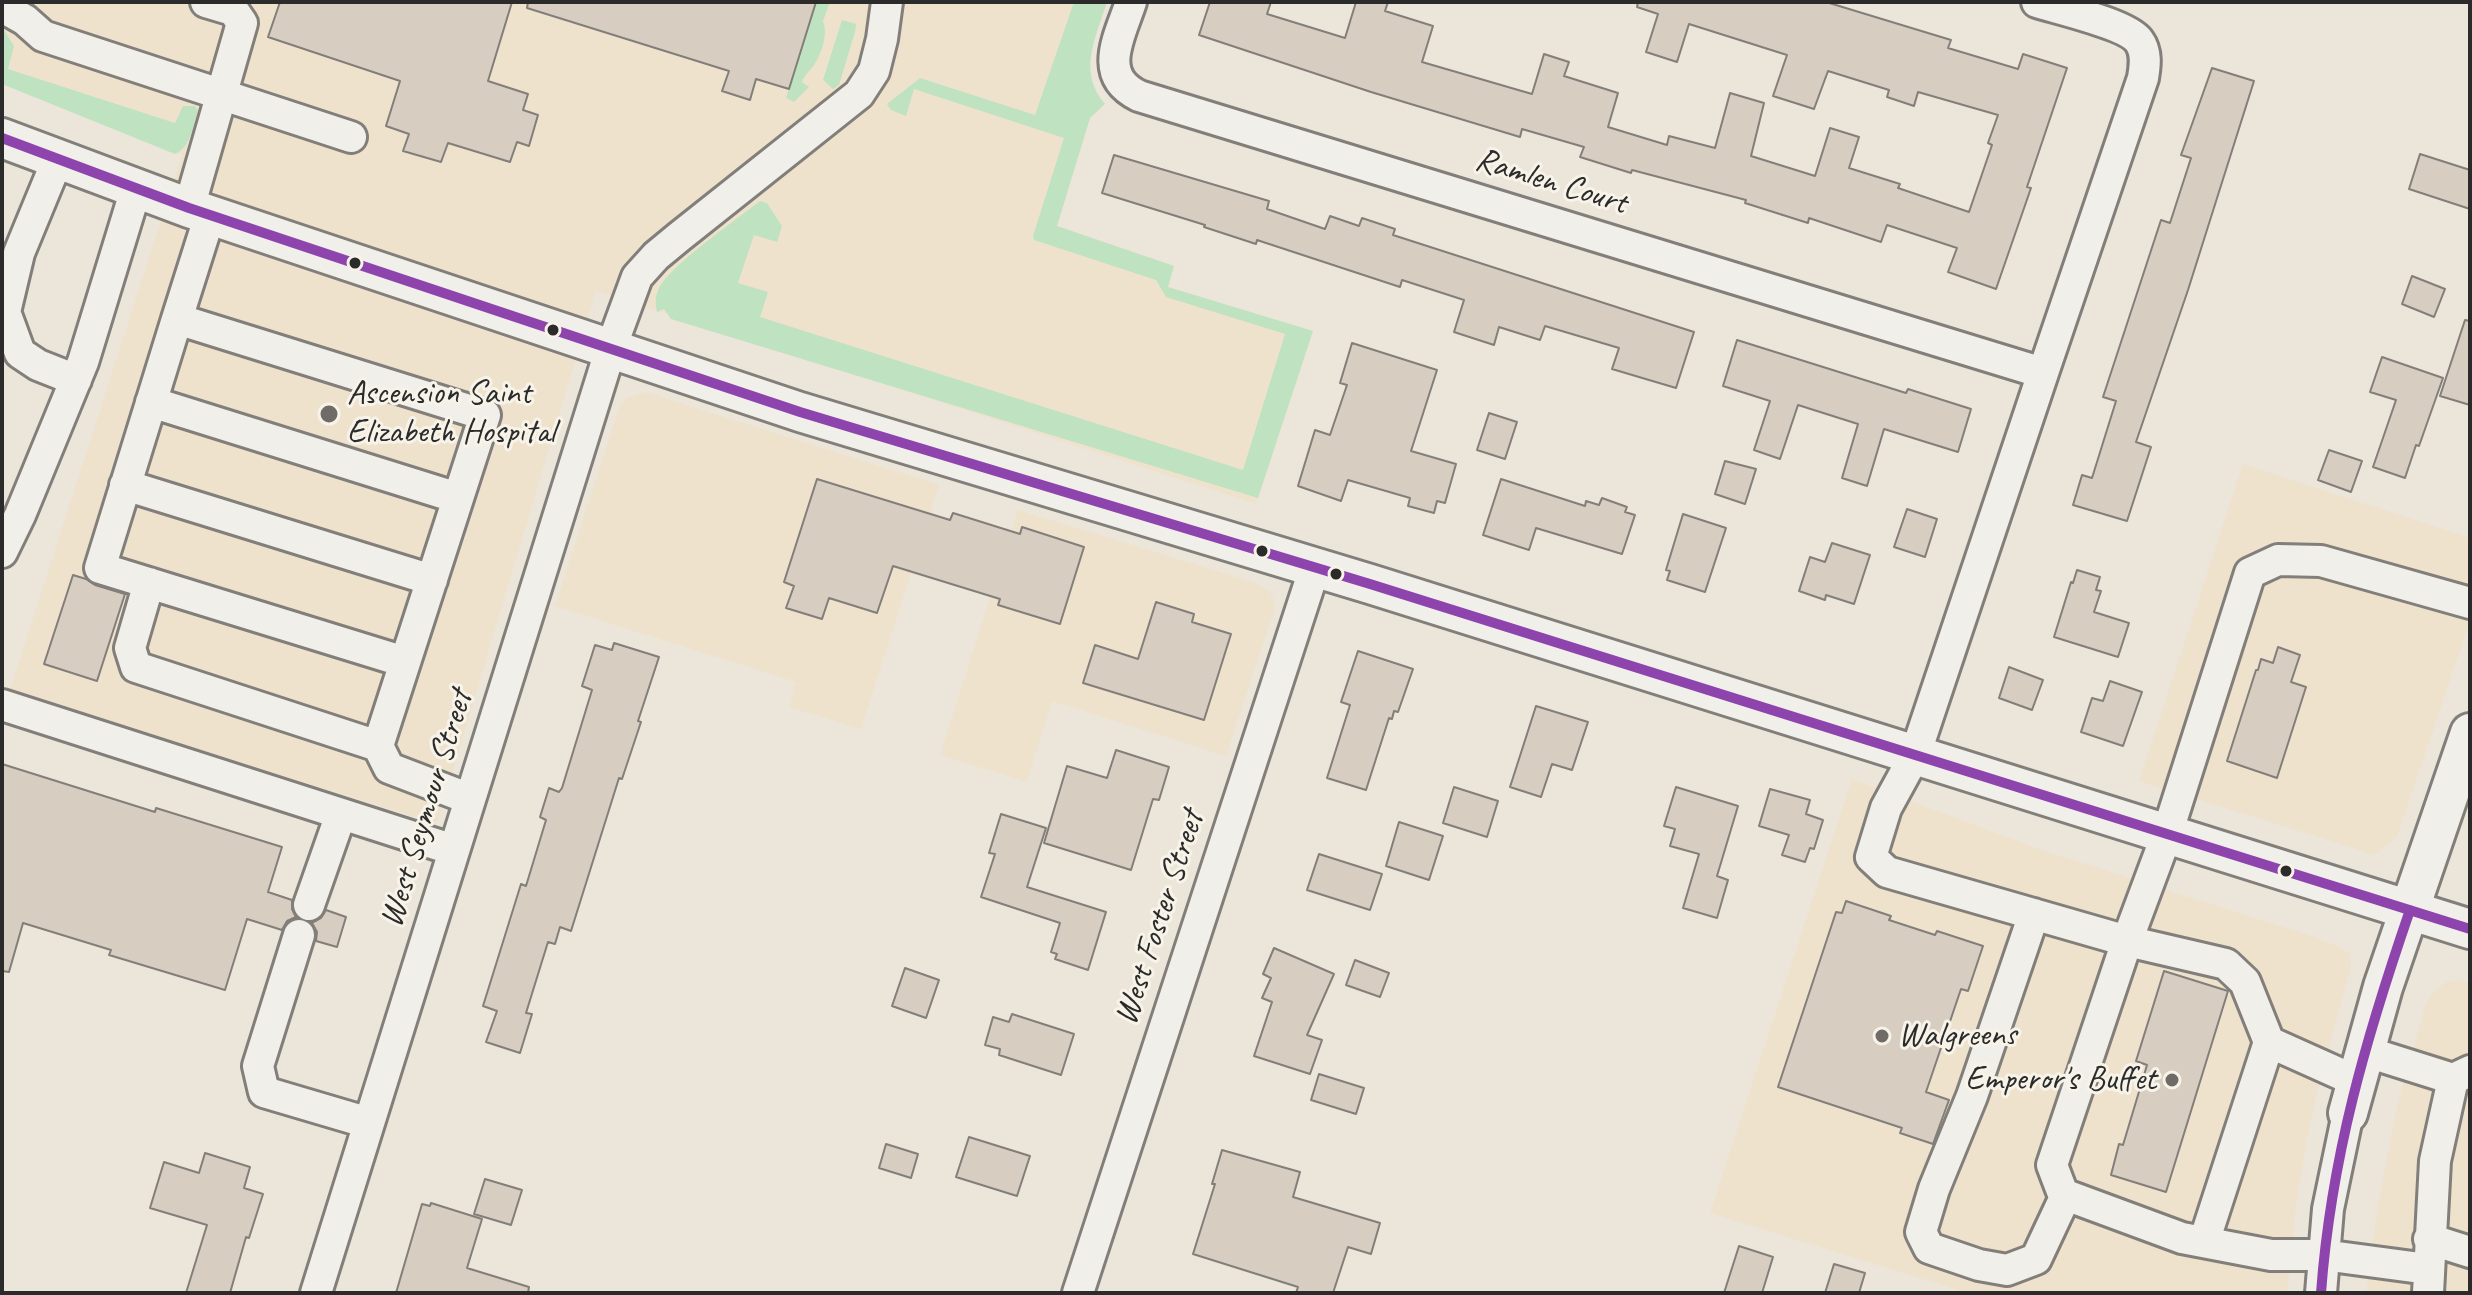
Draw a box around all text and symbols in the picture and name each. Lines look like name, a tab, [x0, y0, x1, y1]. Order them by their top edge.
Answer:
street label: Ramlen Court	[1470, 140, 1632, 224]
unlabelled marker	[347, 255, 363, 271]
unlabelled marker	[545, 322, 561, 338]
place label: Ascension Saint Elizabeth Hospital	[347, 374, 555, 454]
marker: Ascension Saint Elizabeth Hospital	[318, 403, 340, 425]
unlabelled marker	[1254, 543, 1270, 559]
unlabelled marker	[1328, 566, 1344, 582]
street label: West Seymour Street	[372, 686, 482, 932]
street label: West Foster Street	[1106, 806, 1214, 1030]
unlabelled marker	[2278, 863, 2294, 879]
place label: Walgreens	[1898, 1016, 2016, 1056]
marker: Walgreens	[1873, 1027, 1891, 1045]
place label: Emperor's Buffet	[1965, 1060, 2156, 1100]
marker: Emperor's Buffet	[2163, 1071, 2181, 1089]

